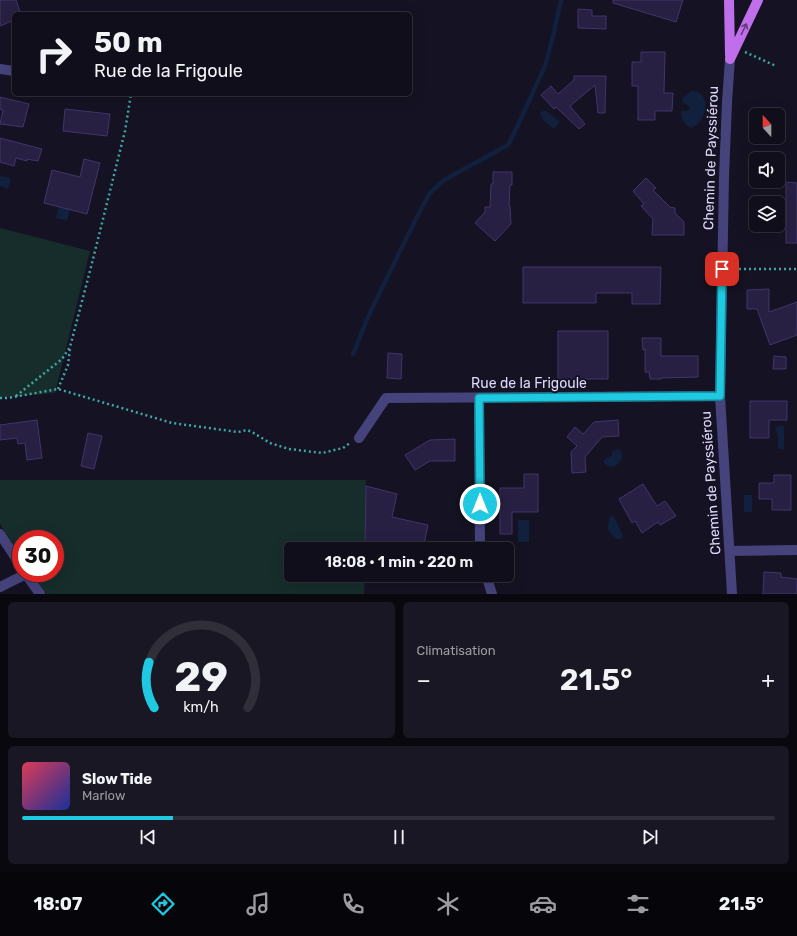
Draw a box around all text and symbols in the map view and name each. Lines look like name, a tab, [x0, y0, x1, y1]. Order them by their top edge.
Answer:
one-way arrow	[741, 24, 748, 36]
text: 50 m	[94, 26, 163, 59]
icon: right	[28, 28, 80, 80]
text: Rue de la Frigoule	[94, 60, 243, 82]
street label: Chemin de Payssiérou	[700, 86, 722, 230]
north arrow	[749, 108, 785, 144]
map controls	[749, 108, 785, 232]
button: sound	[749, 152, 785, 188]
button: layers	[749, 196, 785, 232]
pin	[705, 252, 739, 286]
icon: arrive	[711, 258, 733, 280]
street label: Rue de la Frigoule	[471, 375, 587, 392]
street label: Chemin de Payssiérou	[697, 411, 725, 555]
position arrow	[459, 483, 501, 525]
speed limit sign: 30	[12, 530, 64, 582]
text: 18:08 · 1 min · 220 m	[325, 553, 473, 571]
text: Climatisation	[417, 643, 496, 658]
text: 29	[174, 652, 228, 701]
text: 21.5°	[560, 662, 632, 698]
text: −	[417, 667, 431, 694]
text: +	[761, 667, 775, 694]
text: km/h	[183, 699, 219, 716]
text: Slow Tide	[82, 770, 152, 788]
text: Marlow	[82, 788, 125, 803]
icon: previous	[137, 826, 159, 848]
icon: pause	[388, 826, 410, 848]
icon: next	[639, 826, 661, 848]
icon: directions	[149, 890, 177, 918]
icon: music	[244, 890, 272, 918]
icon: phone	[339, 890, 367, 918]
icon: climate	[434, 890, 462, 918]
icon: car	[529, 890, 557, 918]
icon: filters	[624, 890, 652, 918]
text: 18:07	[33, 893, 82, 915]
text: 21.5°	[719, 893, 764, 915]

